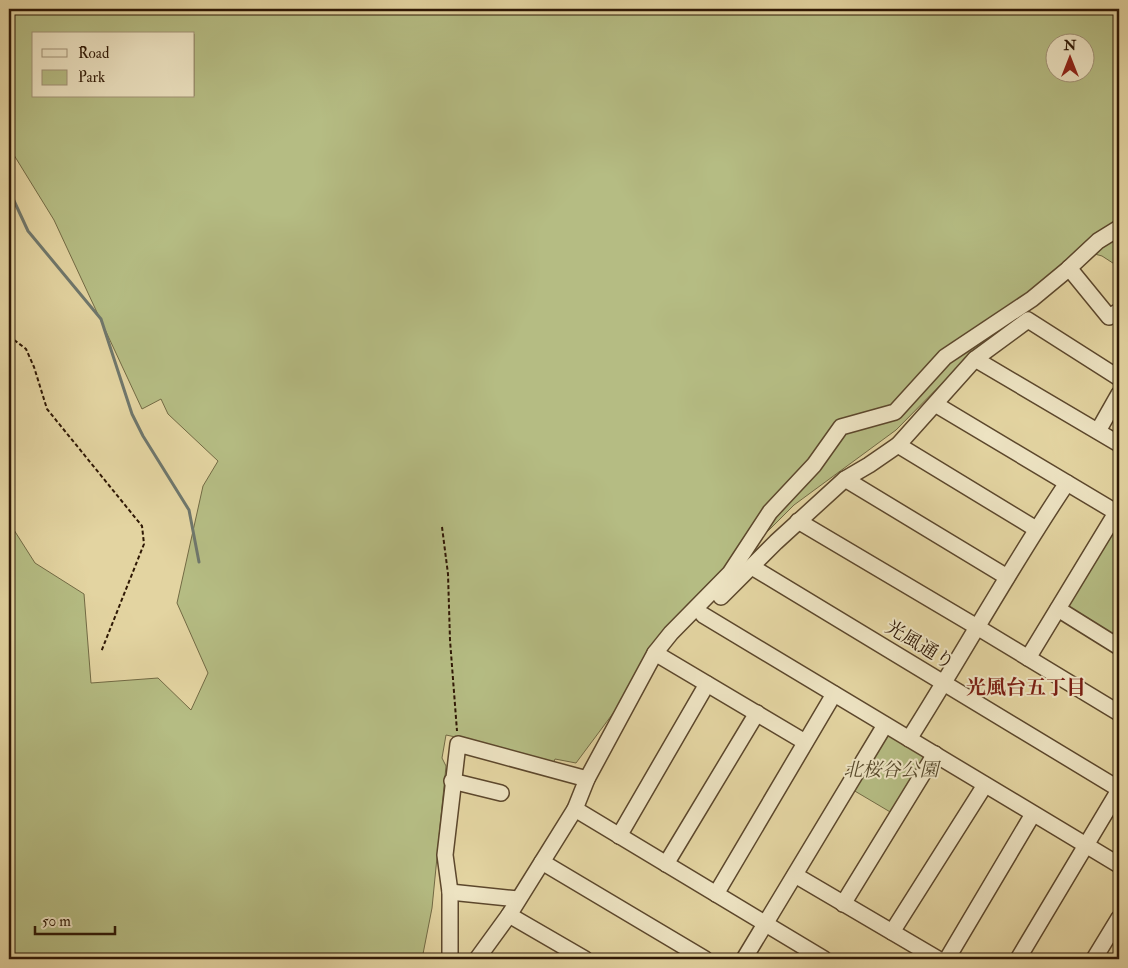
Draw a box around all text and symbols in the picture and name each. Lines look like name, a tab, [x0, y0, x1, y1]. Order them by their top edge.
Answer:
legend	[32, 32, 195, 98]
north arrow	[1046, 32, 1096, 82]
text: N	[1063, 37, 1077, 54]
text: Road	[78, 44, 110, 63]
text: Park	[78, 68, 105, 87]
street label: 光風通り	[881, 615, 959, 675]
district label: 光風台五丁目	[966, 675, 1086, 700]
park label: 北桜谷公園	[843, 758, 941, 782]
scale bar	[35, 903, 115, 935]
text: 50 m	[42, 912, 71, 931]

